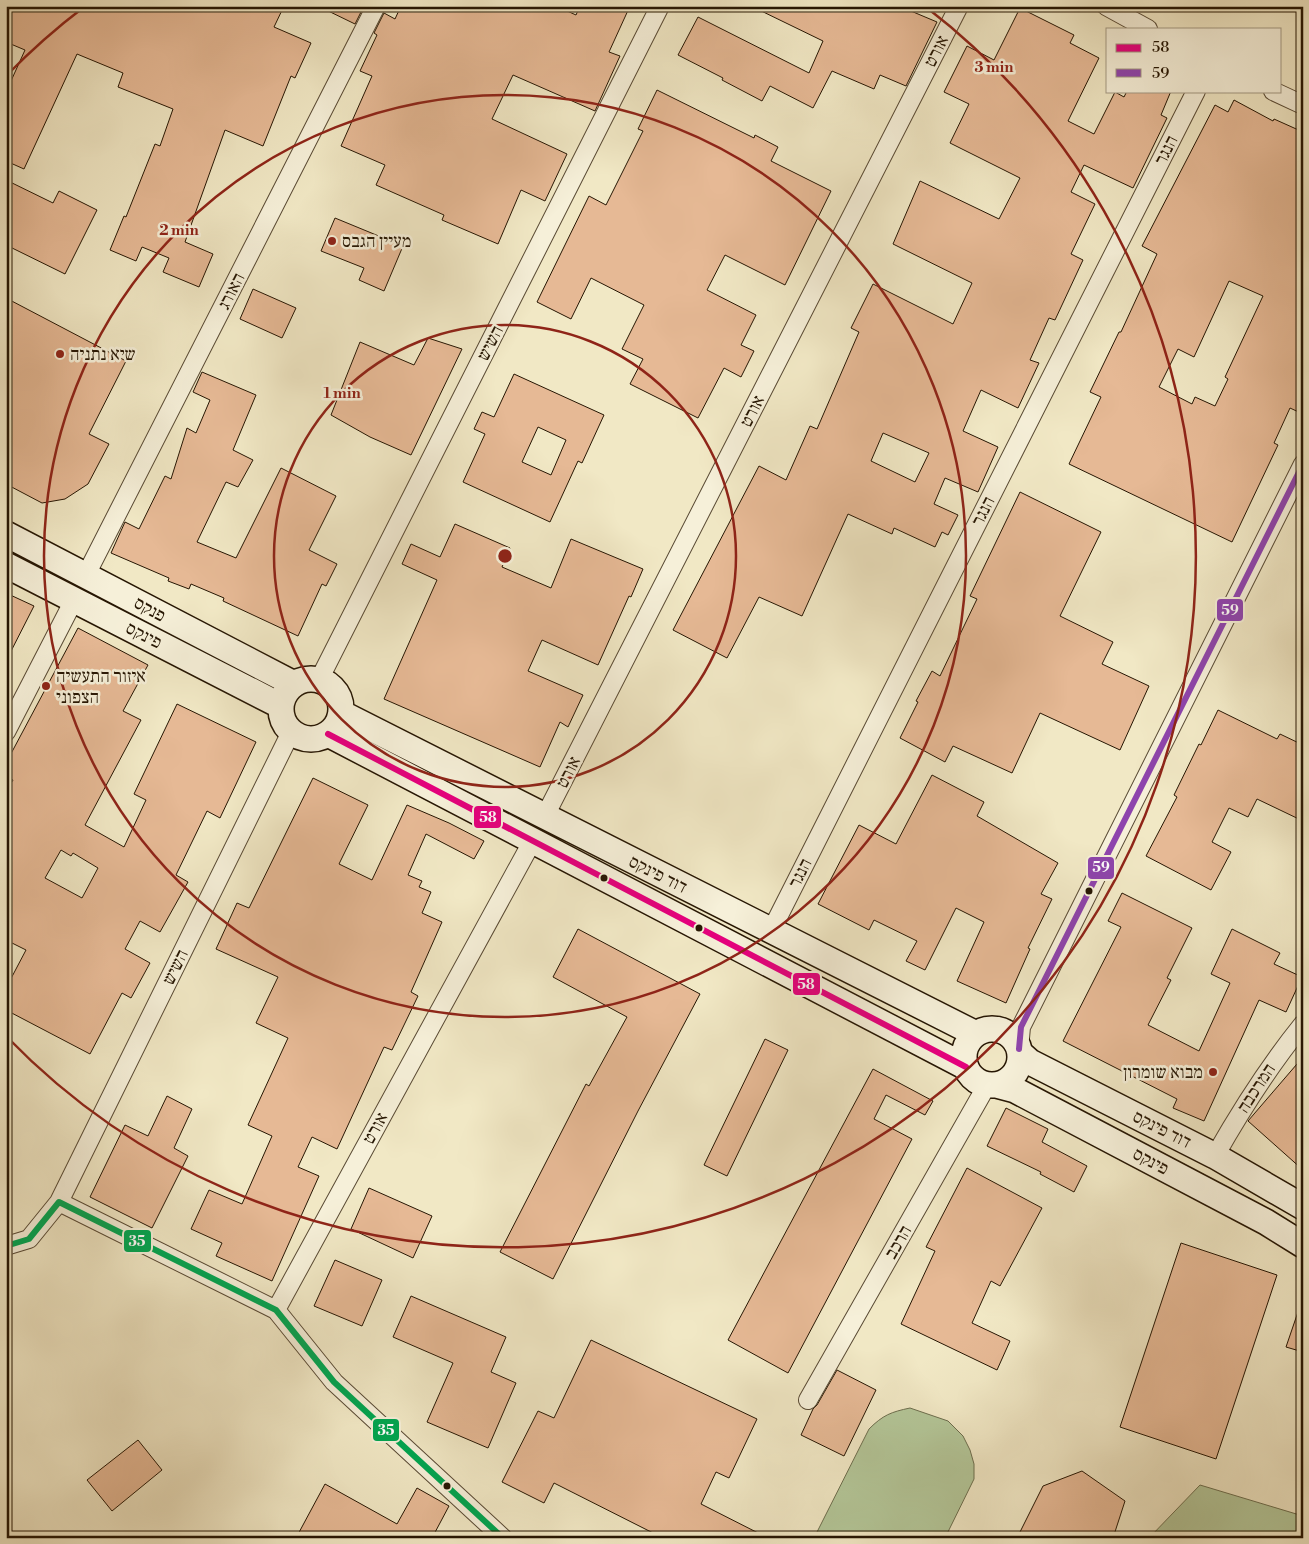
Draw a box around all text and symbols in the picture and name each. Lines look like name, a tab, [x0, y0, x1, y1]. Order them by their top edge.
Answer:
legend	[1106, 28, 1282, 92]
street label: אורט	[919, 31, 954, 71]
text: 58	[1152, 38, 1169, 57]
text: 3 min	[974, 58, 1014, 77]
text: 59	[1152, 64, 1169, 83]
street label: הנגר	[1149, 132, 1184, 169]
text: 2 min	[159, 221, 199, 240]
place label: מעיין הגבס	[342, 230, 411, 253]
marker: מעיין הגבס	[326, 235, 338, 247]
street label: האורג	[212, 269, 250, 314]
street label: השיש	[472, 322, 509, 365]
place label: שיא נתניה	[70, 343, 136, 366]
marker: שיא נתניה	[54, 348, 66, 360]
text: 1 min	[323, 384, 361, 403]
street label: אורט	[735, 391, 770, 431]
street label: הנגר	[966, 493, 1001, 530]
centre of rings	[496, 547, 514, 565]
street label: פנקס	[130, 592, 170, 627]
line badge: 59	[1216, 598, 1244, 622]
text: 59	[1221, 602, 1239, 620]
street label: פינקס	[122, 617, 166, 654]
place label: איזור התעשיה הצפוני	[56, 665, 146, 709]
marker: איזור התעשיה הצפוני	[40, 680, 52, 692]
street label: אורט	[551, 752, 586, 792]
line badge: 58	[473, 805, 502, 829]
text: 58	[479, 809, 497, 827]
street label: דוד פינקס	[625, 850, 691, 899]
street label: הנגר	[783, 855, 818, 892]
line badge: 59	[1087, 856, 1115, 880]
text: 59	[1092, 859, 1110, 877]
unlabelled marker	[599, 873, 609, 883]
unlabelled marker	[1084, 886, 1094, 896]
unlabelled marker	[694, 923, 704, 933]
street label: השיש	[157, 946, 194, 989]
line badge: 58	[792, 972, 821, 996]
text: 58	[797, 976, 815, 994]
street label: המרכבה	[1232, 1059, 1281, 1117]
place label: מבוא שומרון	[1123, 1061, 1203, 1084]
marker: מבוא שומרון	[1207, 1066, 1219, 1078]
street label: דוד פינקס	[1129, 1105, 1195, 1154]
street label: אורט	[357, 1108, 393, 1148]
street label: פינקס	[1129, 1142, 1173, 1180]
street label: הרכב	[880, 1221, 917, 1263]
line badge: 35	[123, 1229, 152, 1253]
text: 35	[128, 1233, 146, 1251]
line badge: 35	[372, 1418, 400, 1442]
text: 35	[377, 1422, 395, 1440]
unlabelled marker	[442, 1481, 452, 1491]

